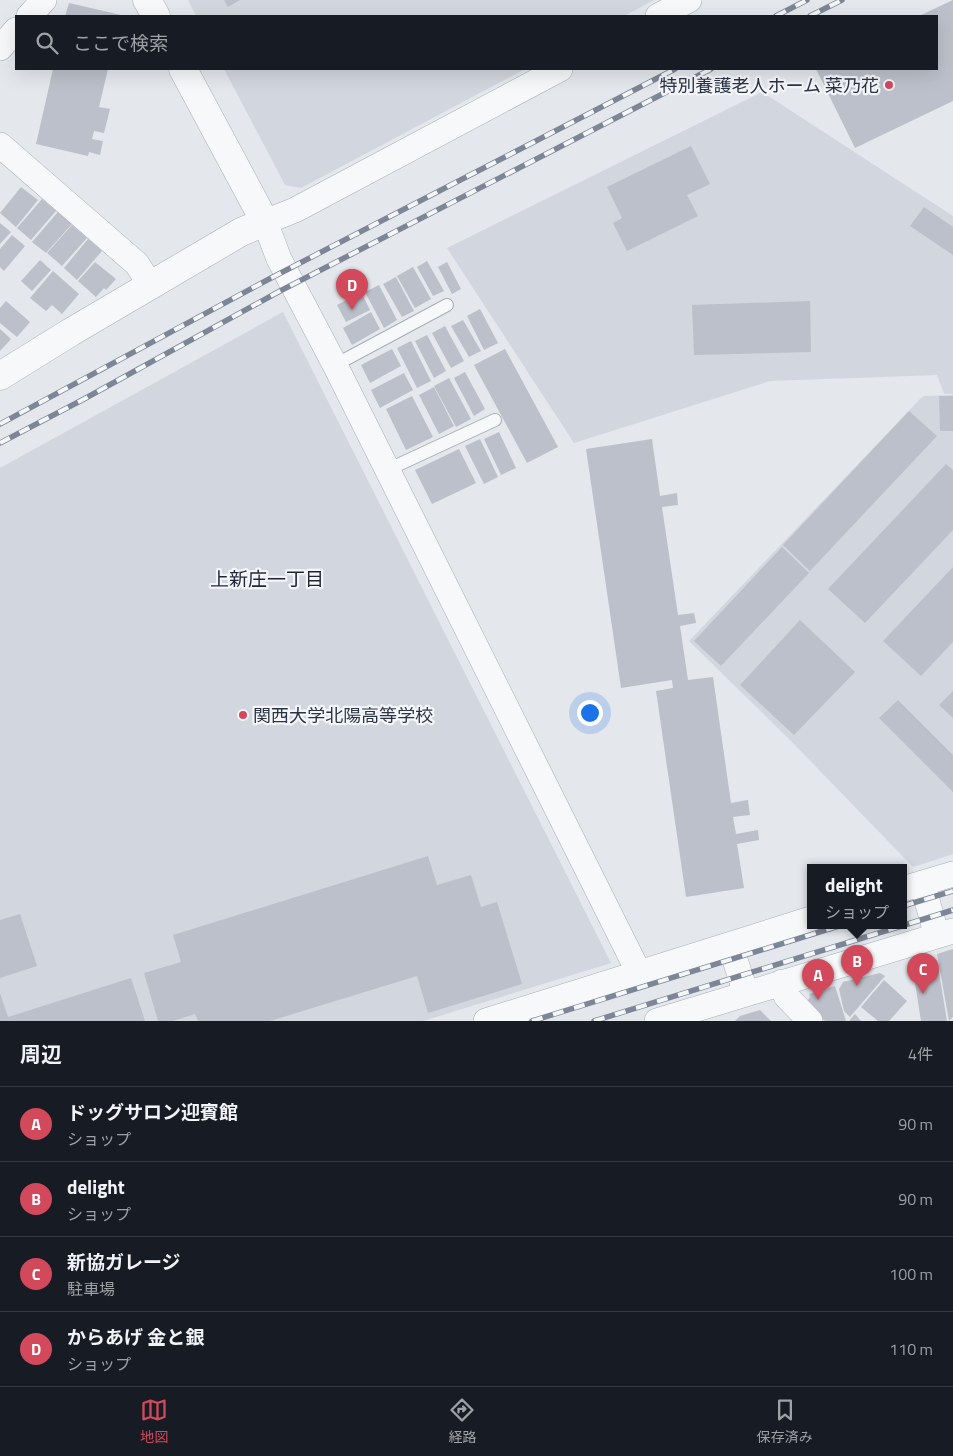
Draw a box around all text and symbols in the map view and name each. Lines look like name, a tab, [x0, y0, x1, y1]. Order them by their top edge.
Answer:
search box	[15, 15, 938, 70]
text: ここで検索	[73, 28, 168, 57]
icon: search	[33, 29, 61, 57]
place label: 特別養護老人ホーム 菜乃花	[660, 72, 879, 99]
marker: 特別養護老人ホーム 菜乃花	[883, 79, 895, 91]
pin: D	[336, 269, 368, 310]
district label: 上新庄一丁目	[210, 564, 324, 593]
your location	[577, 700, 603, 726]
place label: 関西大学北陽高等学校	[253, 702, 433, 729]
marker: 関西大学北陽高等学校	[237, 709, 249, 721]
popup	[807, 864, 907, 929]
text: delight	[825, 870, 883, 899]
text: ショップ	[825, 900, 889, 924]
pin: B	[841, 945, 873, 986]
pin: C	[907, 953, 939, 994]
pin: A	[802, 959, 834, 1000]
text: 周辺	[20, 1038, 62, 1070]
text: 4件	[908, 1042, 933, 1066]
text: ドッグサロン迎賓館	[67, 1097, 238, 1126]
text: A	[31, 1112, 41, 1136]
text: 90 m	[898, 1112, 933, 1136]
text: ショップ	[67, 1127, 131, 1151]
text: delight	[67, 1172, 125, 1201]
text: B	[31, 1187, 41, 1211]
text: 90 m	[898, 1187, 933, 1211]
text: ショップ	[67, 1202, 131, 1226]
text: 新協ガレージ	[67, 1247, 181, 1276]
text: C	[32, 1262, 40, 1286]
text: 100 m	[889, 1262, 933, 1286]
text: 駐車場	[67, 1277, 115, 1301]
text: からあげ 金と銀	[67, 1322, 204, 1351]
text: D	[31, 1337, 41, 1361]
text: 110 m	[889, 1337, 933, 1361]
text: ショップ	[67, 1352, 131, 1376]
tab: 地図	[140, 1396, 168, 1447]
tab: 経路	[448, 1396, 476, 1447]
tab: 保存済み	[757, 1396, 813, 1447]

